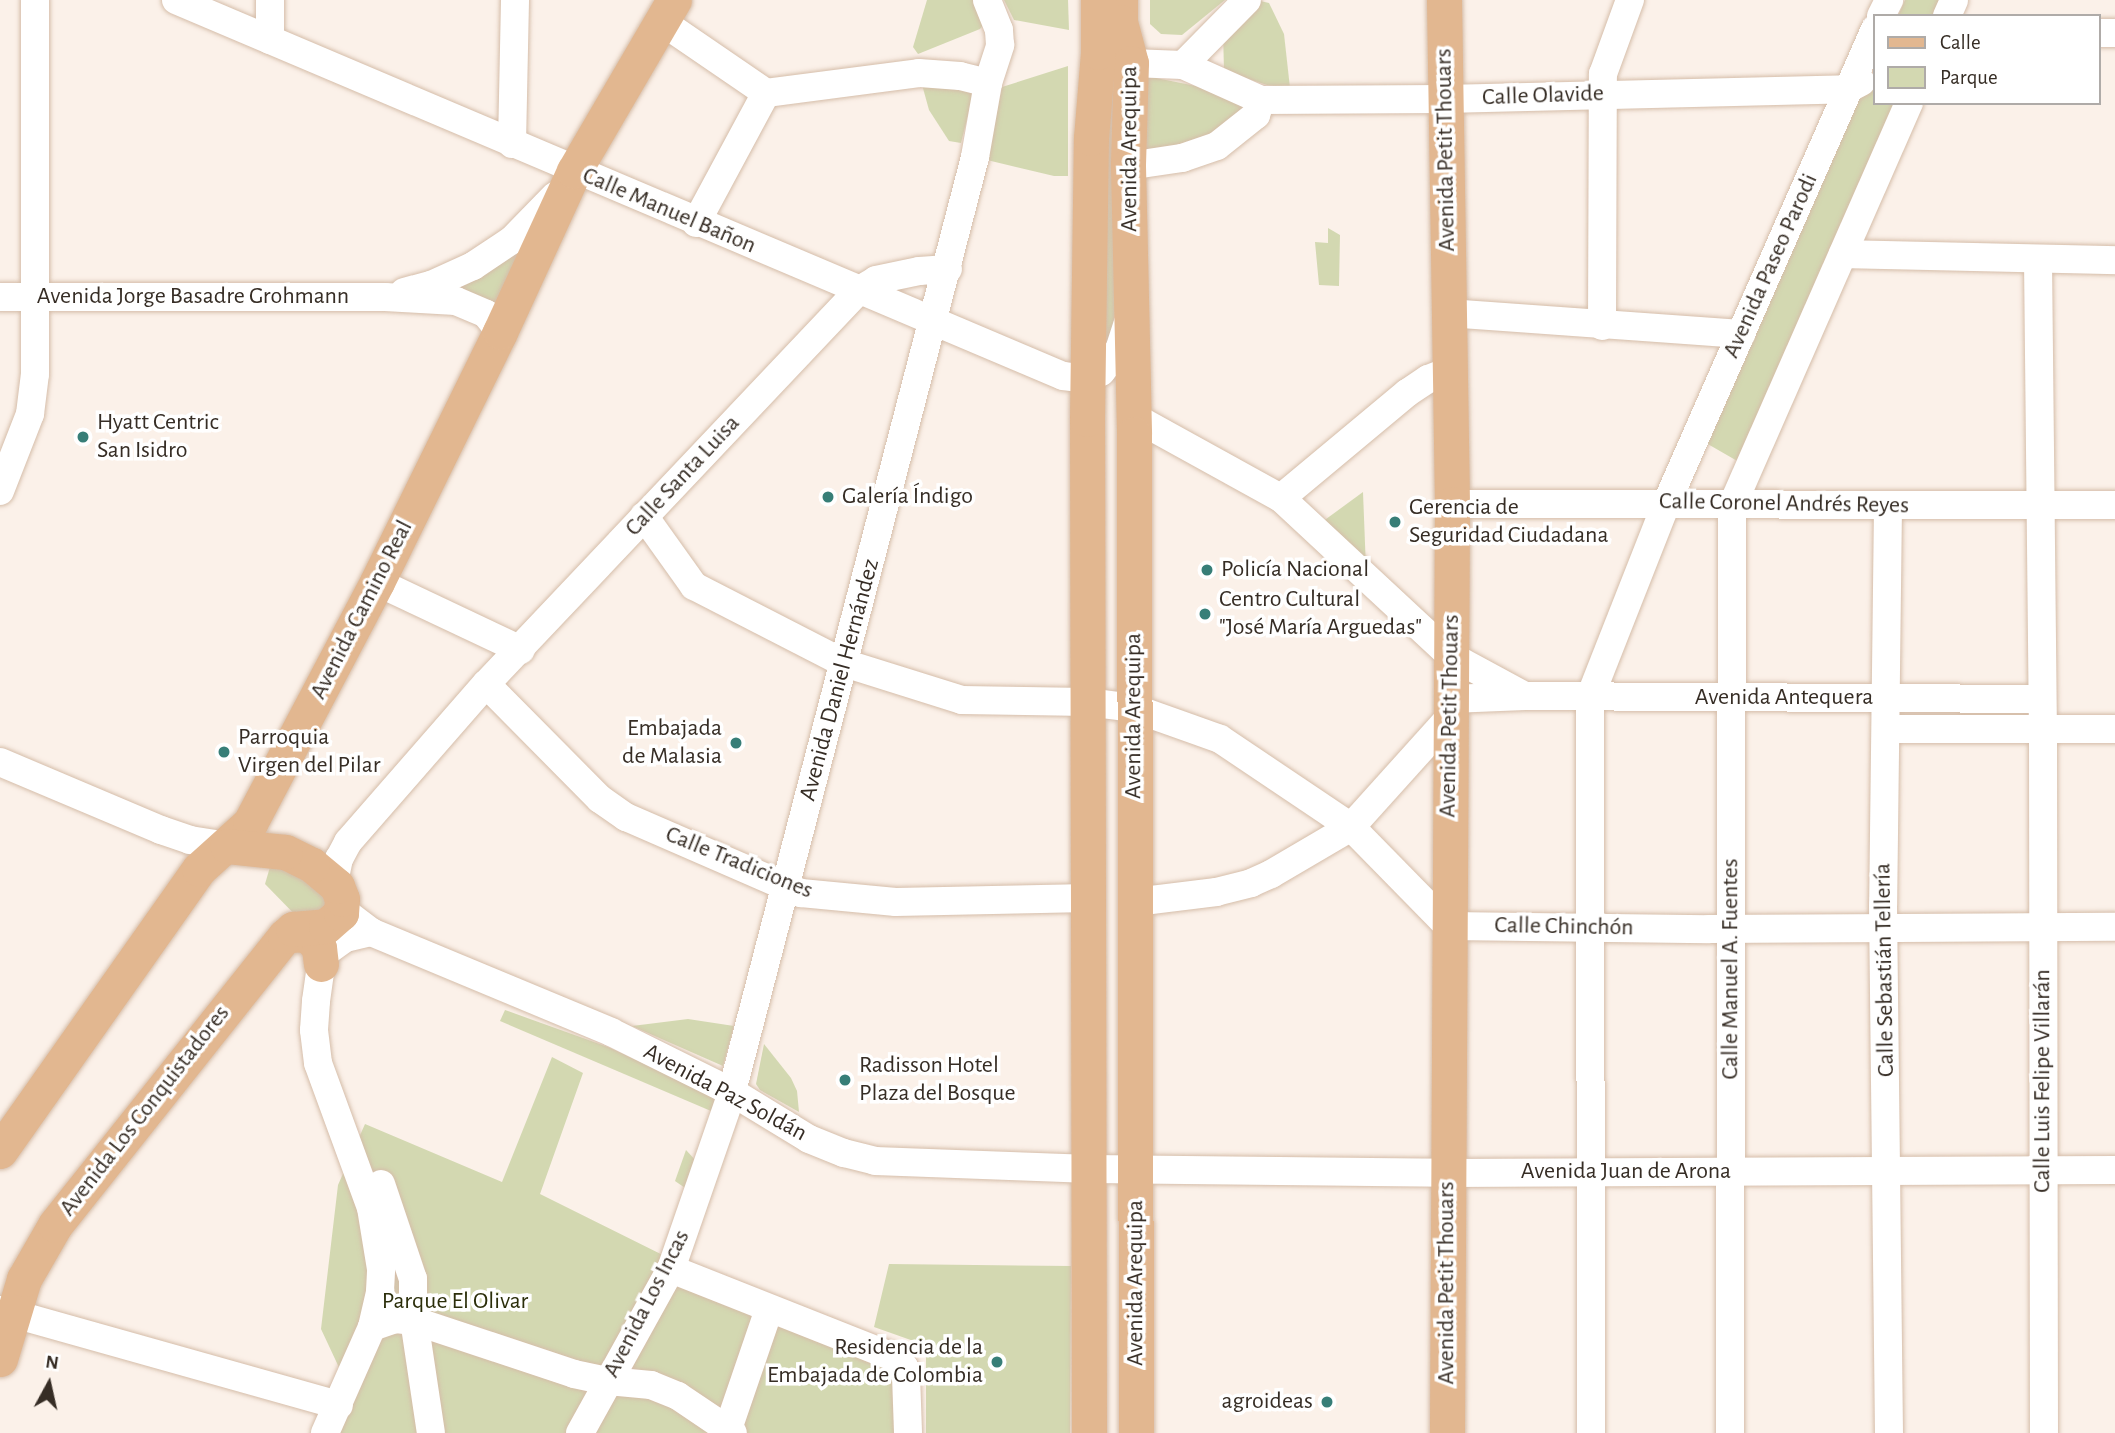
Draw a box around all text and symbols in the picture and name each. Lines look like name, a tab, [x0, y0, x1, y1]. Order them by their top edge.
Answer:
legend	[1874, 14, 2101, 105]
text: Calle	[1940, 32, 1981, 53]
street label: Avenida Petit Thouars	[1430, 48, 1462, 252]
street label: Avenida Arequipa	[1116, 66, 1144, 232]
text: Parque	[1940, 67, 1998, 88]
street label: Calle Olavide	[1482, 79, 1604, 113]
street label: Calle Manuel Bañon	[578, 161, 760, 261]
street label: Avenida Paseo Parodi	[1717, 169, 1825, 363]
street label: Avenida Jorge Basadre Grohmann	[37, 283, 349, 311]
place label: Hyatt Centric San Isidro	[97, 409, 219, 465]
street label: Calle Santa Luisa	[620, 409, 746, 543]
marker: Hyatt Centric San Isidro	[75, 429, 91, 445]
place label: Galería Índigo	[842, 483, 973, 511]
street label: Calle Coronel Andrés Reyes	[1659, 487, 1909, 521]
marker: Galería Índigo	[820, 489, 836, 505]
place label: Gerencia de Seguridad Ciudadana	[1409, 494, 1609, 550]
marker: Gerencia de Seguridad Ciudadana	[1387, 514, 1403, 530]
street label: Avenida Camino Real	[304, 516, 420, 704]
street label: Avenida Daniel Hernández	[794, 556, 886, 804]
place label: Policía Nacional	[1221, 556, 1369, 584]
marker: Policía Nacional	[1199, 562, 1215, 578]
place label: Centro Cultural "José María Arguedas"	[1219, 586, 1422, 642]
marker: Centro Cultural "José María Arguedas"	[1197, 606, 1213, 622]
street label: Avenida Petit Thouars	[1434, 614, 1466, 818]
street label: Avenida Arequipa	[1120, 633, 1148, 799]
street label: Avenida Antequera	[1695, 684, 1873, 712]
place label: Embajada de Malasia	[622, 715, 722, 771]
place label: Parroquia Virgen del Pilar	[238, 724, 380, 780]
marker: Embajada de Malasia	[728, 735, 744, 751]
marker: Parroquia Virgen del Pilar	[216, 744, 232, 760]
street label: Calle Tradiciones	[661, 820, 817, 906]
street label: Calle Manuel A. Fuentes	[1717, 858, 1745, 1080]
street label: Calle Sebastián Tellería	[1869, 863, 1901, 1077]
street label: Calle Chinchón	[1494, 911, 1634, 943]
street label: Calle Luis Felipe Villarán	[2029, 969, 2057, 1193]
street label: Avenida Los Conquistadores	[54, 1000, 236, 1222]
street label: Avenida Paz Soldán	[638, 1038, 812, 1148]
place label: Radisson Hotel Plaza del Bosque	[859, 1052, 1016, 1108]
marker: Radisson Hotel Plaza del Bosque	[837, 1072, 853, 1088]
street label: Avenida Juan de Arona	[1521, 1158, 1731, 1186]
street label: Avenida Petit Thouars	[1433, 1181, 1461, 1385]
street label: Avenida Arequipa	[1122, 1200, 1150, 1366]
street label: Avenida Los Incas	[597, 1225, 697, 1383]
park label: Parque El Olivar	[382, 1288, 528, 1316]
place label: Residencia de la Embajada de Colombia	[767, 1334, 983, 1390]
north arrow	[14, 1349, 84, 1419]
text: N	[44, 1352, 60, 1373]
marker: Residencia de la Embajada de Colombia	[989, 1354, 1005, 1370]
place label: agroideas	[1221, 1388, 1313, 1416]
marker: agroideas	[1319, 1394, 1335, 1410]

